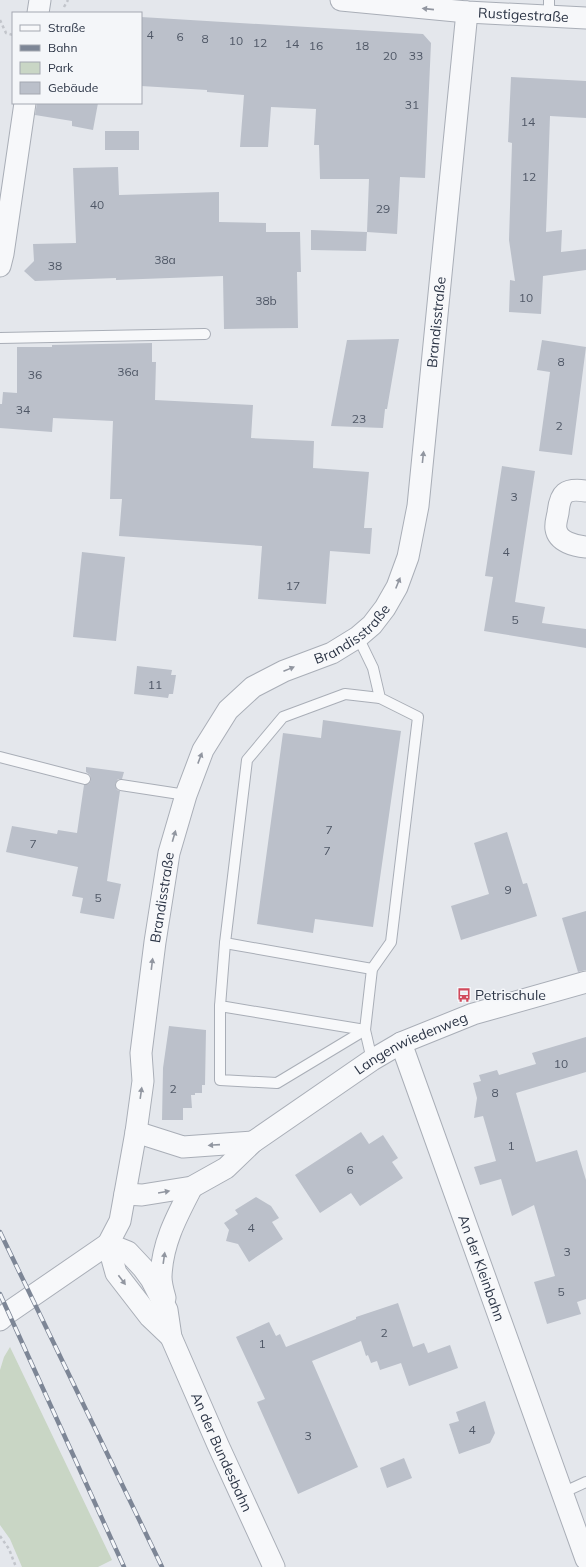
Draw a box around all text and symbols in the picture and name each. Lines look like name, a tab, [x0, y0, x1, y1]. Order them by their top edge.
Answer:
street label: Rustigestraße	[478, 4, 569, 26]
one-way arrow	[422, 5, 434, 12]
legend	[12, 12, 142, 104]
text: Straße	[48, 20, 85, 35]
house number: 4	[146, 27, 154, 42]
house number: 6	[176, 29, 184, 44]
house number: 8	[201, 31, 209, 46]
house number: 10	[229, 33, 243, 48]
house number: 12	[253, 35, 267, 50]
house number: 14	[285, 36, 299, 51]
house number: 16	[309, 38, 323, 53]
house number: 18	[355, 38, 369, 53]
text: Bahn	[48, 40, 77, 55]
house number: 20	[383, 48, 397, 63]
house number: 33	[409, 48, 423, 63]
text: Park	[48, 60, 74, 75]
text: Gebäude	[48, 80, 98, 95]
house number: 31	[405, 97, 419, 112]
house number: 14	[521, 114, 535, 129]
house number: 12	[522, 169, 536, 184]
house number: 40	[90, 197, 104, 212]
house number: 29	[376, 201, 390, 216]
house number: 38a	[154, 252, 176, 267]
house number: 38	[48, 258, 62, 273]
street label: Brandisstraße	[423, 276, 450, 369]
house number: 10	[519, 290, 533, 305]
house number: 38b	[255, 293, 277, 308]
house number: 8	[557, 354, 565, 369]
house number: 36a	[117, 364, 139, 379]
house number: 36	[28, 367, 42, 382]
house number: 34	[16, 402, 30, 417]
house number: 23	[352, 411, 366, 426]
house number: 2	[555, 418, 563, 433]
one-way arrow	[420, 450, 426, 463]
house number: 3	[510, 489, 518, 504]
house number: 4	[502, 544, 510, 559]
house number: 17	[286, 578, 300, 593]
one-way arrow	[395, 578, 401, 589]
street label: Brandisstraße	[311, 601, 394, 668]
house number: 5	[511, 612, 519, 627]
one-way arrow	[284, 666, 296, 672]
house number: 11	[148, 677, 162, 692]
one-way arrow	[197, 753, 203, 764]
house number: 7	[325, 822, 333, 837]
one-way arrow	[171, 830, 177, 842]
house number: 7	[29, 836, 37, 851]
house number: 7	[323, 843, 331, 858]
street label: Brandisstraße	[146, 851, 178, 944]
house number: 9	[504, 882, 512, 897]
house number: 5	[94, 890, 102, 905]
one-way arrow	[149, 958, 155, 970]
place label: Petrischule	[475, 986, 546, 1004]
bus stop icon: Petrischule	[456, 987, 472, 1003]
street label: Langenwiedenweg	[351, 1008, 470, 1079]
house number: 10	[554, 1056, 568, 1071]
house number: 2	[169, 1081, 177, 1096]
house number: 8	[491, 1085, 499, 1100]
one-way arrow	[138, 1087, 144, 1099]
house number: 1	[507, 1138, 515, 1153]
one-way arrow	[208, 1141, 220, 1148]
house number: 6	[346, 1162, 354, 1177]
one-way arrow	[158, 1188, 170, 1194]
street label: An der Kleinbahn	[454, 1212, 509, 1324]
house number: 4	[247, 1220, 255, 1235]
house number: 3	[563, 1244, 571, 1259]
one-way arrow	[161, 1252, 167, 1264]
one-way arrow	[118, 1275, 126, 1286]
house number: 5	[557, 1284, 565, 1299]
house number: 2	[380, 1325, 388, 1340]
house number: 1	[258, 1336, 266, 1351]
street label: An der Bundesbahn	[187, 1390, 256, 1515]
house number: 4	[468, 1422, 476, 1437]
house number: 3	[304, 1428, 312, 1443]

